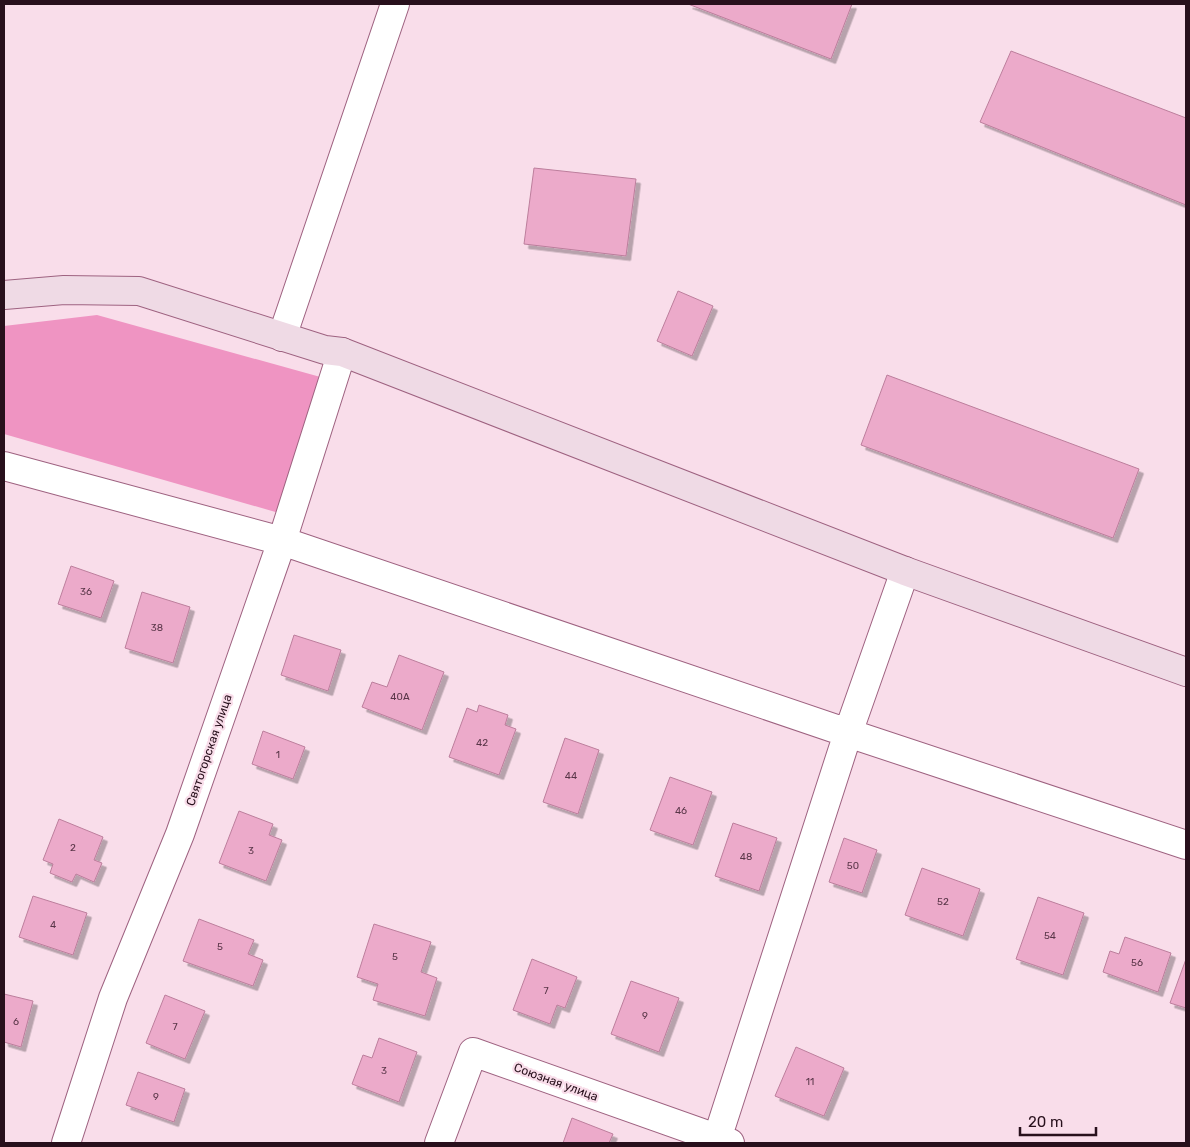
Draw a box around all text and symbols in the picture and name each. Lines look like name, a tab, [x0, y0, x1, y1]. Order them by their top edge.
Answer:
house number: 36	[80, 586, 92, 598]
house number: 38	[151, 622, 163, 634]
house number: 40А	[390, 691, 410, 703]
street label: Святогорская улица	[183, 692, 235, 808]
house number: 42	[476, 737, 488, 749]
house number: 1	[276, 749, 280, 761]
house number: 44	[565, 770, 577, 782]
house number: 46	[675, 805, 687, 817]
house number: 2	[70, 842, 76, 854]
house number: 3	[248, 845, 254, 857]
house number: 48	[740, 851, 752, 863]
house number: 50	[847, 860, 859, 872]
house number: 52	[937, 896, 949, 908]
house number: 4	[50, 919, 56, 931]
house number: 54	[1044, 930, 1056, 942]
house number: 5	[217, 941, 223, 953]
house number: 5	[392, 951, 398, 963]
house number: 56	[1131, 957, 1143, 969]
house number: 7	[543, 985, 549, 997]
house number: 9	[642, 1010, 648, 1022]
house number: 6	[13, 1016, 19, 1028]
house number: 7	[172, 1021, 178, 1033]
street label: Союзная улица	[512, 1060, 600, 1104]
house number: 3	[381, 1065, 387, 1077]
house number: 11	[806, 1076, 814, 1088]
house number: 9	[153, 1091, 159, 1103]
scale bar	[1020, 1104, 1096, 1136]
text: 20 m	[1028, 1113, 1063, 1131]

